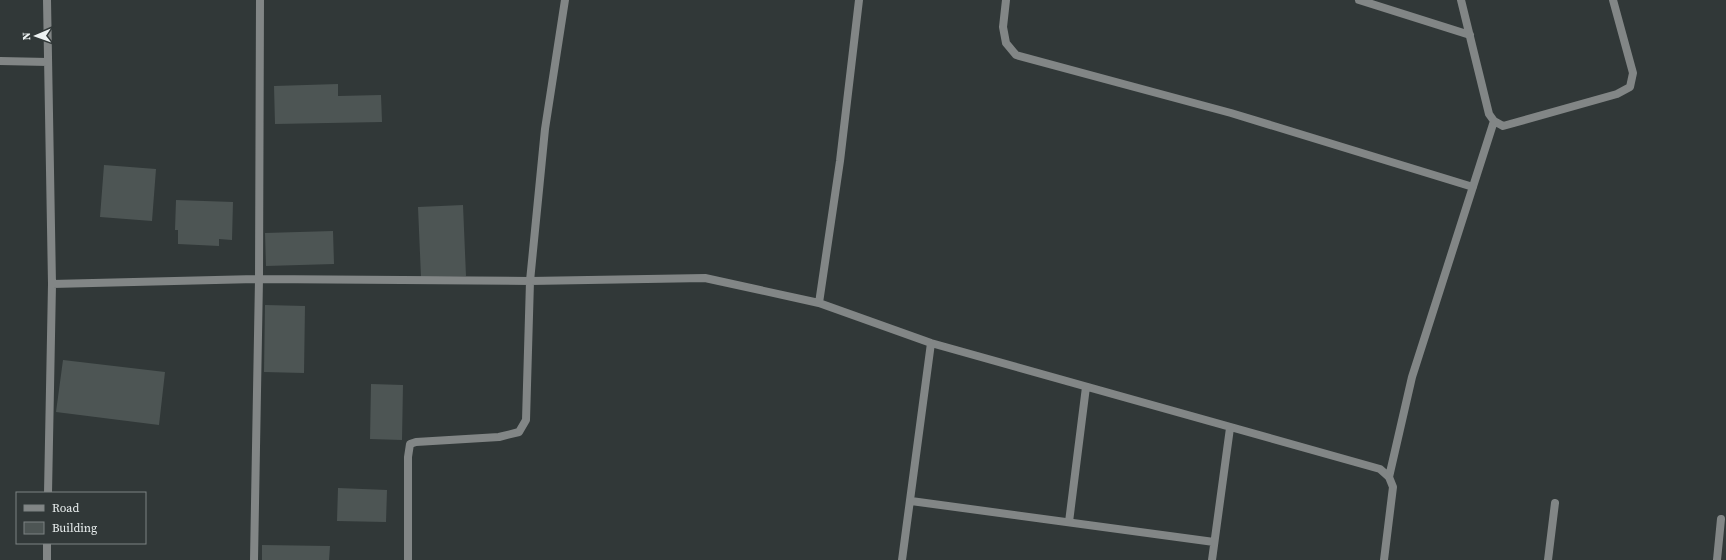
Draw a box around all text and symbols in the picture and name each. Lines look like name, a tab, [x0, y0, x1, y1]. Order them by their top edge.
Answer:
north arrow	[16, 16, 56, 56]
text: N	[19, 32, 34, 41]
legend	[16, 492, 146, 544]
text: Road	[52, 500, 79, 516]
text: Building	[52, 520, 97, 536]

